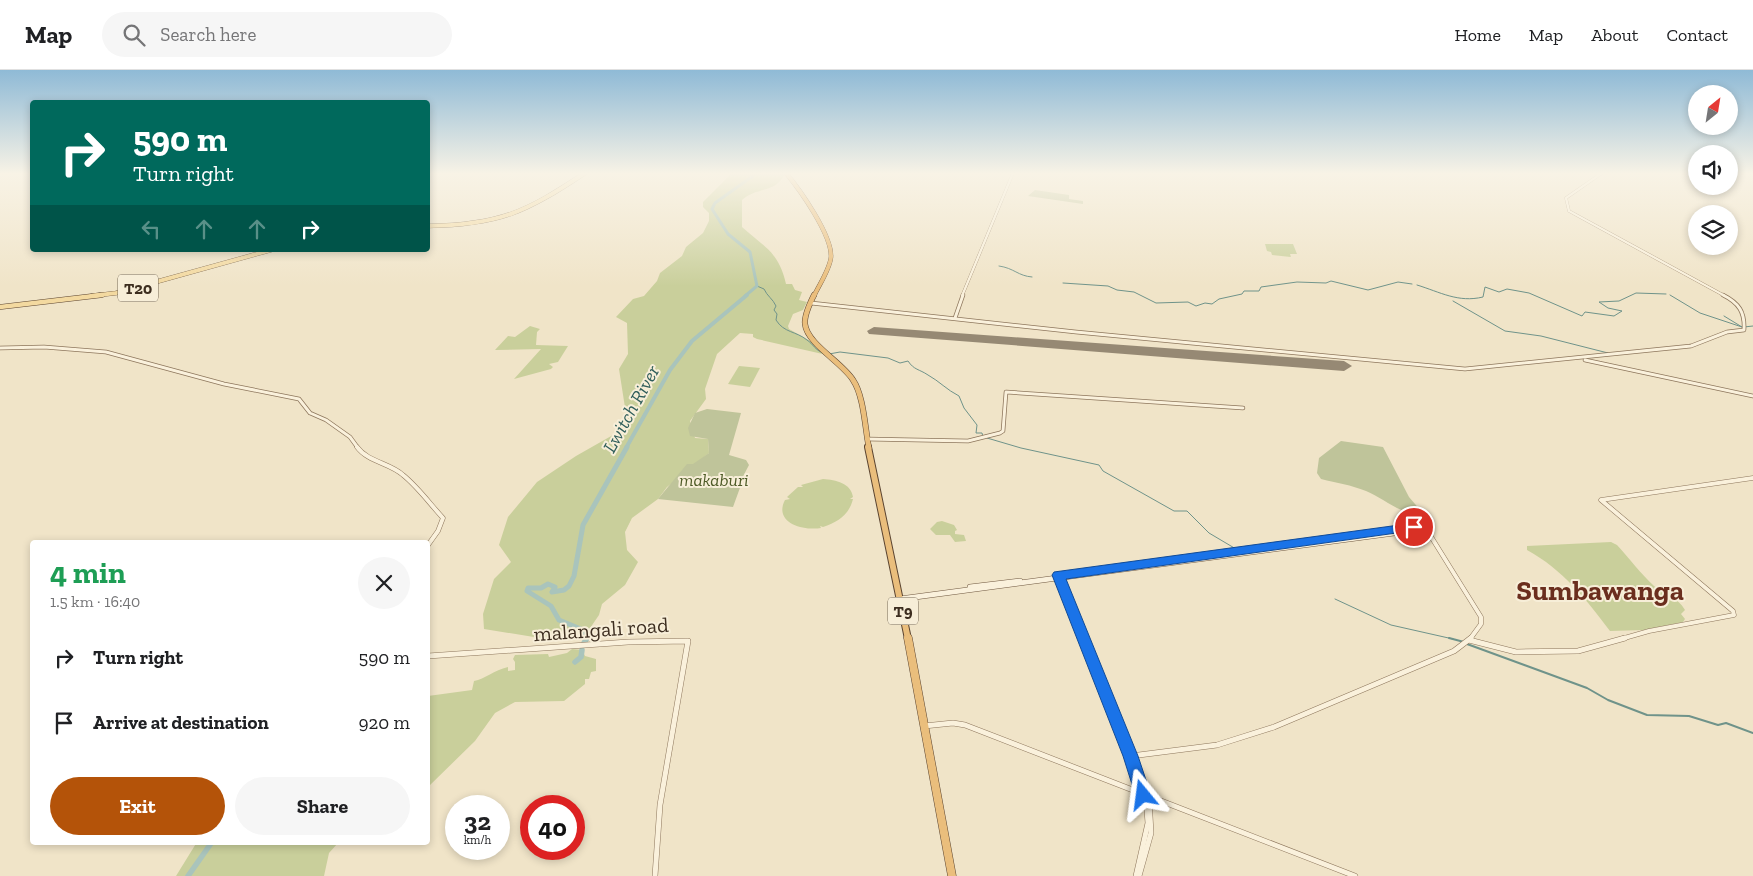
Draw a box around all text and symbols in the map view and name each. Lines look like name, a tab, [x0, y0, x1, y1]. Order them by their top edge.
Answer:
search box	[102, 12, 452, 57]
text: Map	[25, 20, 72, 49]
icon: search	[120, 21, 148, 49]
text: Search here	[160, 23, 257, 46]
text: Home	[1454, 24, 1501, 46]
text: Map	[1529, 24, 1563, 46]
text: About	[1591, 24, 1638, 46]
text: Contact	[1666, 24, 1728, 46]
north arrow	[1688, 85, 1738, 135]
map controls	[1688, 85, 1738, 255]
text: 590 m	[133, 118, 227, 160]
icon: right	[50, 120, 115, 185]
button: sound	[1688, 145, 1738, 195]
text: Turn right	[133, 160, 234, 187]
button: layers	[1688, 205, 1738, 255]
icon: left	[137, 215, 165, 243]
icon: ahead	[190, 215, 218, 243]
icon: ahead	[243, 215, 271, 243]
icon: right	[296, 215, 324, 243]
road number: T20	[118, 274, 158, 302]
water label: Lwitch River	[598, 361, 665, 457]
park label: makaburi	[679, 469, 749, 491]
pin	[1393, 506, 1435, 548]
icon: arrive	[1400, 513, 1428, 541]
text: 4 min	[50, 555, 126, 591]
button: close	[358, 557, 410, 609]
district label: Sumbawanga	[1516, 574, 1684, 607]
text: 1.5 km · 16:40	[50, 592, 140, 611]
road number: T9	[888, 598, 918, 624]
street label: malangali road	[533, 612, 670, 646]
icon: right	[50, 644, 78, 672]
text: Turn right	[93, 646, 183, 669]
text: 590 m	[359, 646, 410, 669]
icon: arrive	[50, 709, 78, 737]
text: Arrive at destination	[93, 711, 269, 734]
text: 920 m	[358, 711, 410, 734]
position arrow	[1116, 768, 1168, 820]
button: Exit	[50, 777, 225, 835]
button: Share	[235, 777, 410, 835]
speed limit sign: 40	[520, 795, 585, 860]
text: 32	[464, 806, 491, 836]
text: km/h	[464, 833, 491, 847]

